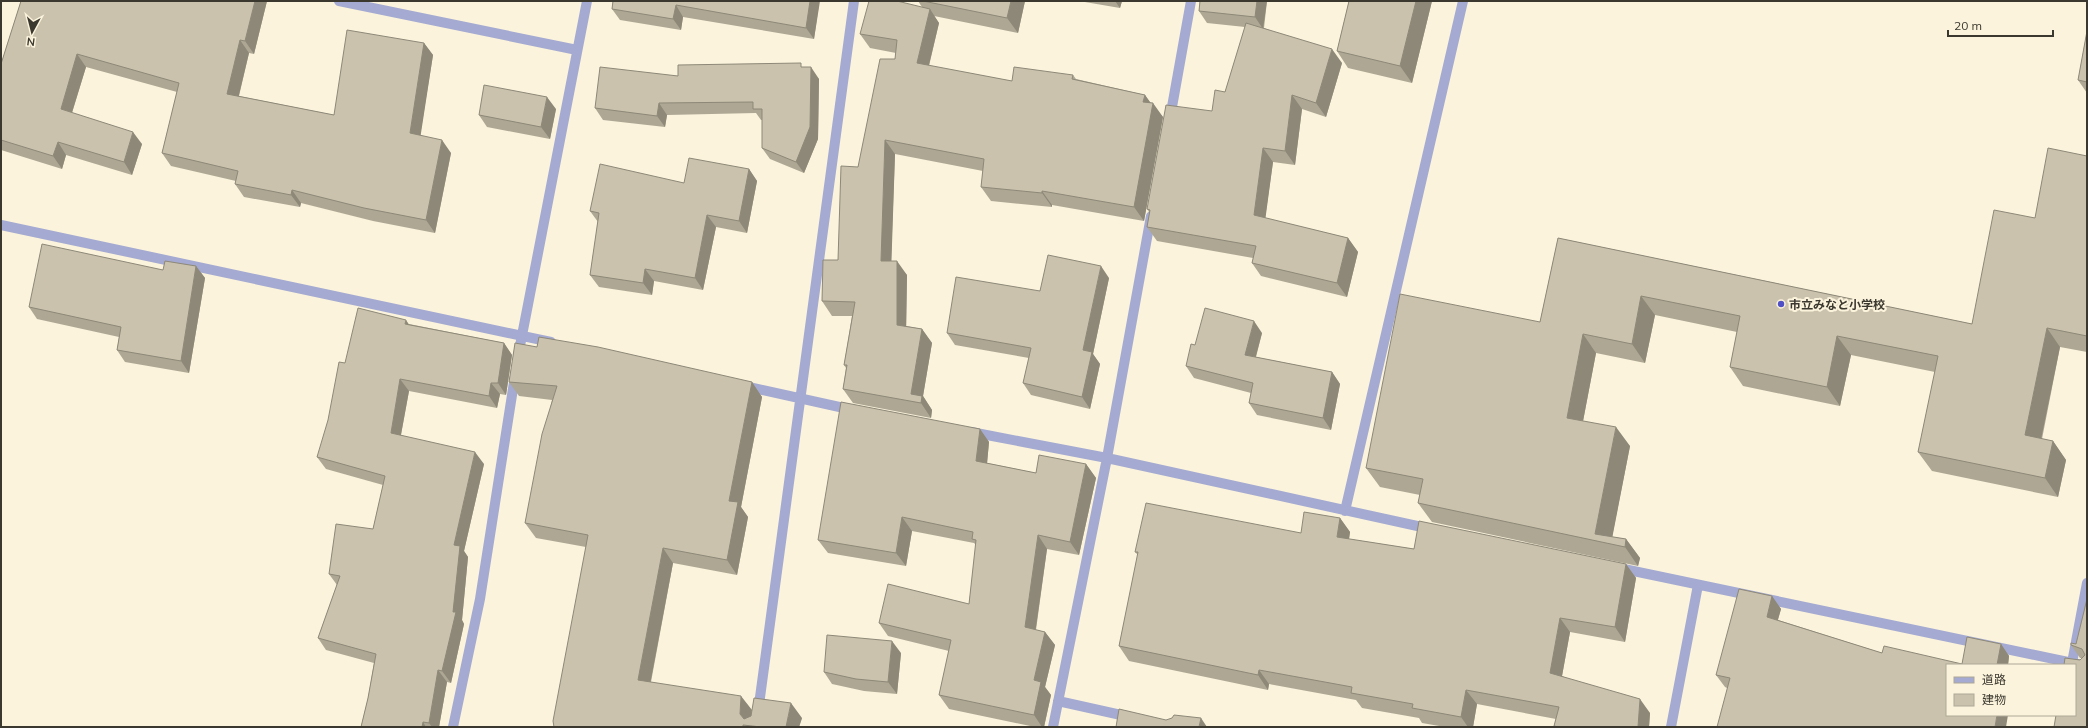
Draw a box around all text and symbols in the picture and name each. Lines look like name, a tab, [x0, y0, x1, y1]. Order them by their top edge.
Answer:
north arrow	[12, 12, 52, 52]
scale bar	[1948, 12, 2053, 38]
text: 20 m	[1954, 18, 1982, 33]
text: N	[26, 34, 36, 49]
place label: 市立みなと小学校	[1789, 297, 1885, 312]
marker: 市立みなと小学校	[1776, 299, 1786, 309]
legend	[1946, 664, 2076, 716]
text: 道路	[1982, 672, 2006, 687]
text: 建物	[1982, 692, 2006, 707]

